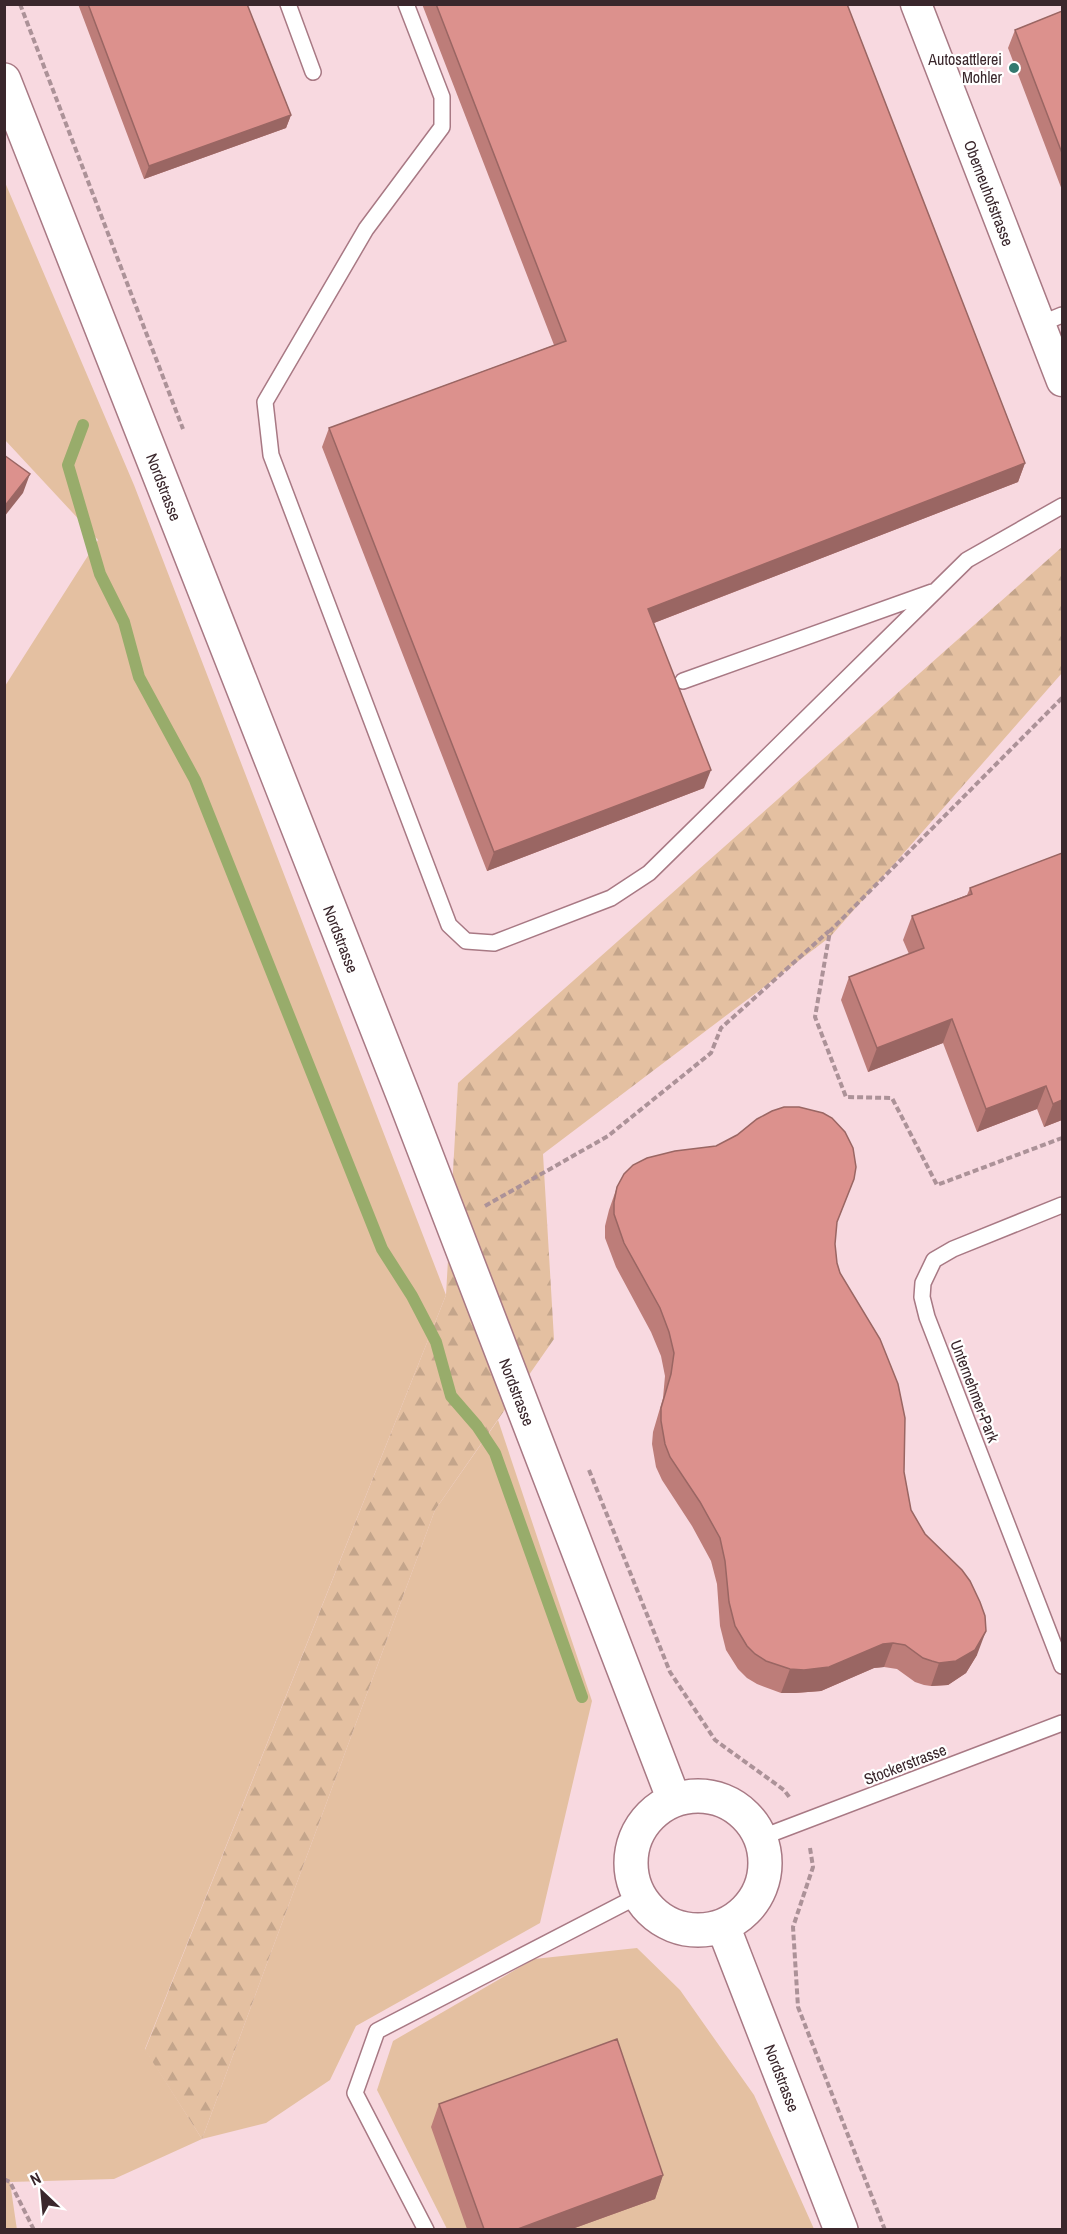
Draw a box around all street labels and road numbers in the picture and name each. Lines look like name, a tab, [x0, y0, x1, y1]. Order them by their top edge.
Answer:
street label: Oberneuhofstrasse	[959, 137, 1019, 249]
street label: Nordstrasse	[141, 450, 187, 524]
street label: Nordstrasse	[318, 902, 364, 976]
street label: Unternehmer-Park	[945, 1337, 1005, 1446]
street label: Nordstrasse	[494, 1355, 540, 1429]
street label: Stockerstrasse	[861, 1738, 949, 1790]
street label: Nordstrasse	[759, 2041, 805, 2115]

